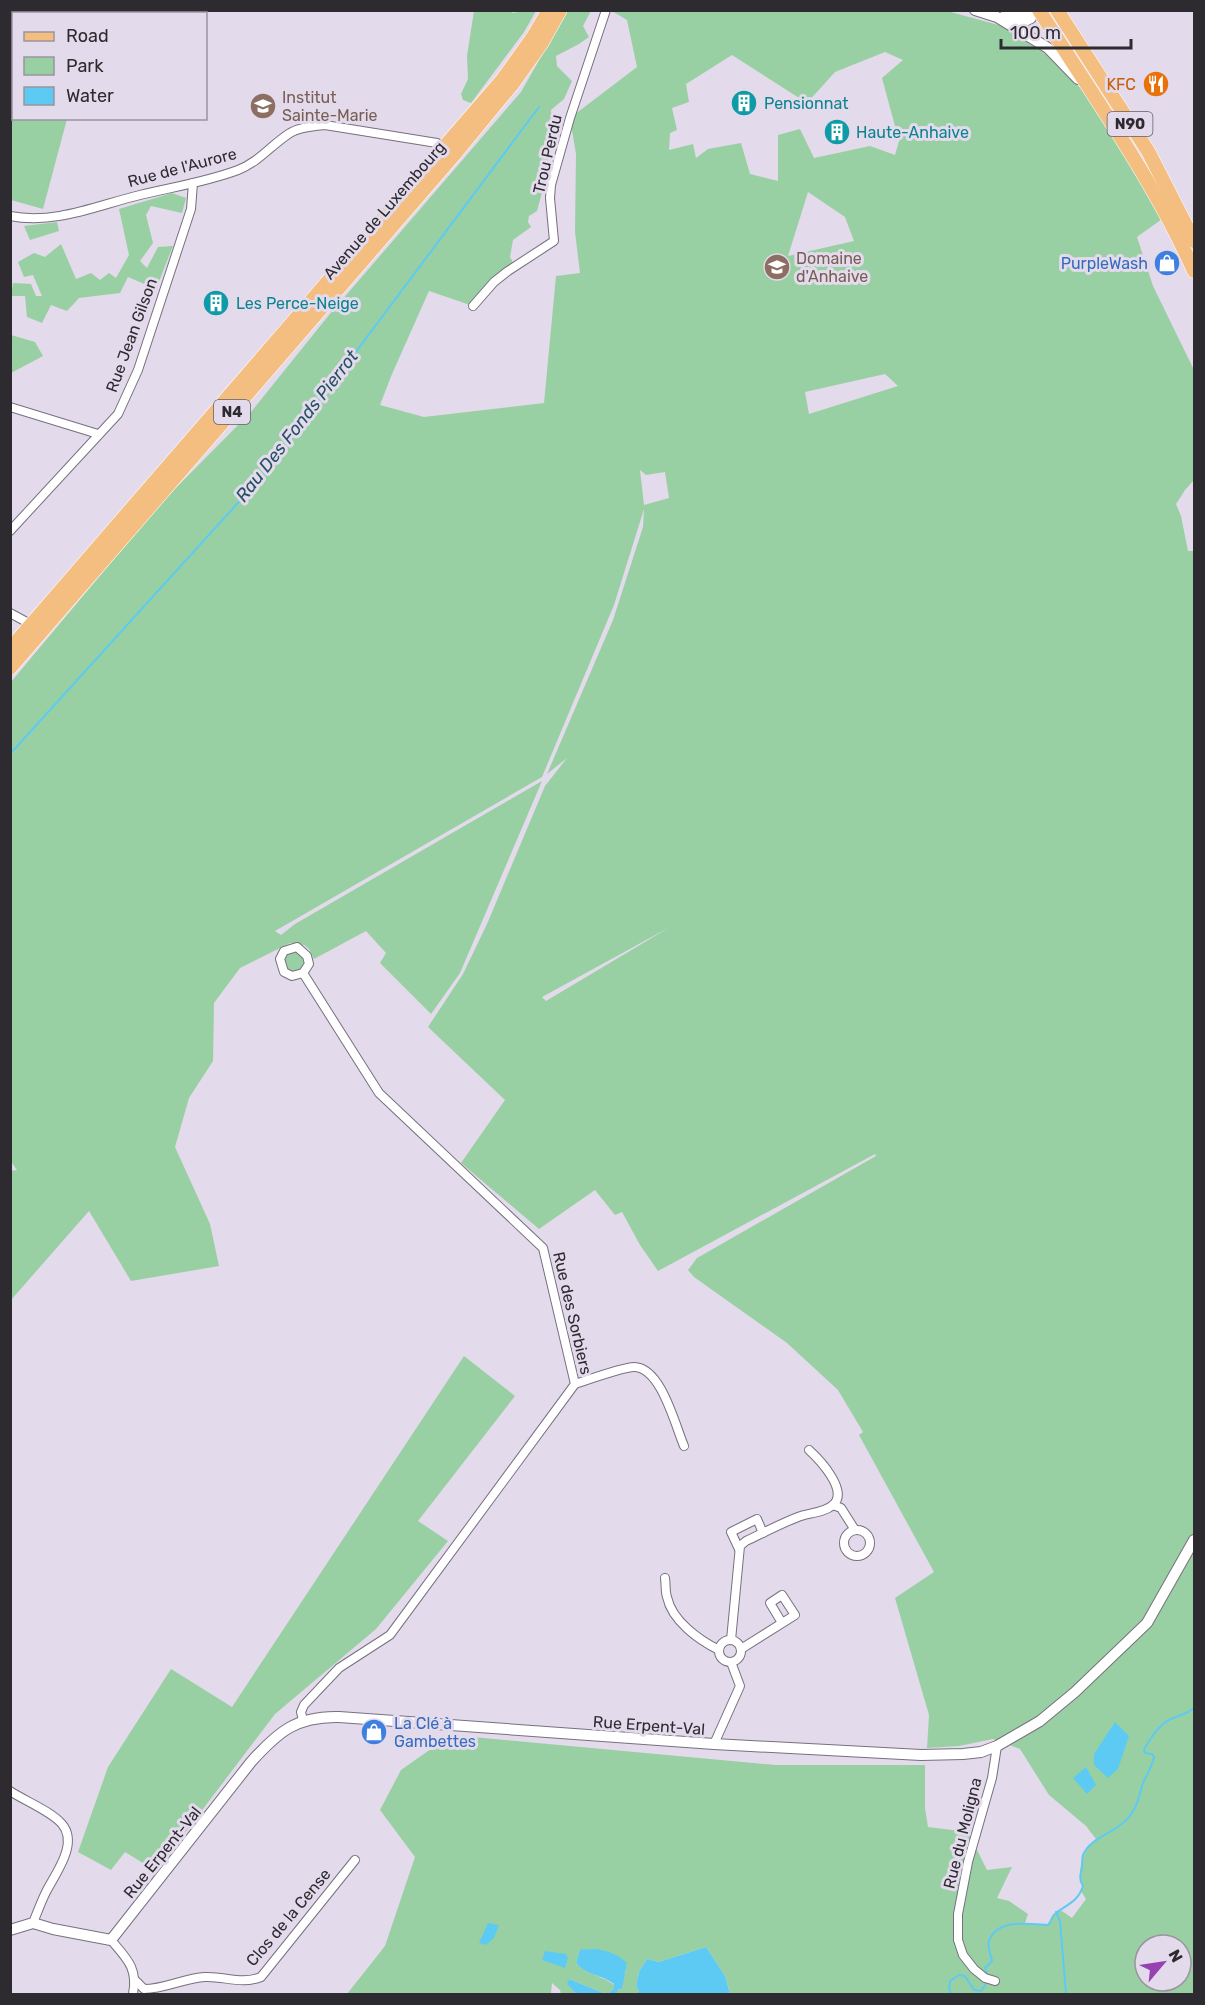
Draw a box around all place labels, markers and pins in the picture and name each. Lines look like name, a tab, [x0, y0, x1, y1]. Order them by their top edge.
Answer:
restaurant icon: KFC	[1141, 69, 1171, 99]
place label: KFC	[1106, 75, 1136, 94]
place label: Institut Sainte-Marie	[282, 88, 378, 125]
building icon: Pensionnat	[729, 88, 759, 118]
school or university icon: Institut Sainte-Marie	[248, 91, 278, 121]
place label: Pensionnat	[764, 94, 848, 113]
building icon: Haute-Anhaive	[822, 117, 852, 147]
place label: Haute-Anhaive	[856, 123, 969, 142]
shop icon: PurpleWash	[1152, 248, 1182, 278]
place label: Domaine d'Anhaive	[796, 249, 868, 286]
school or university icon: Domaine d'Anhaive	[762, 252, 792, 282]
place label: PurpleWash	[1061, 254, 1148, 273]
building icon: Les Perce-Neige	[201, 288, 231, 318]
place label: Les Perce-Neige	[236, 294, 359, 313]
place label: La Clé à Gambettes	[394, 1714, 476, 1751]
shop icon: La Clé à Gambettes	[359, 1717, 389, 1747]

